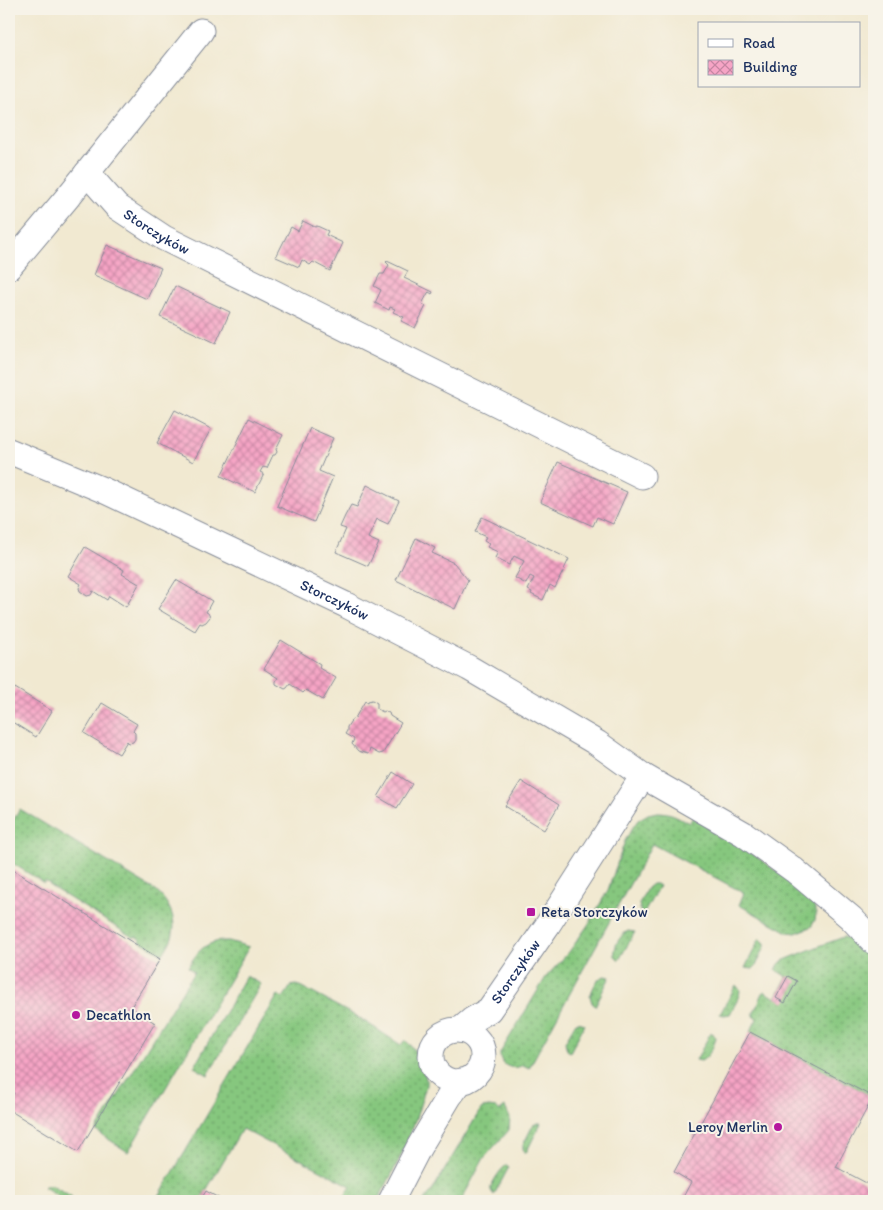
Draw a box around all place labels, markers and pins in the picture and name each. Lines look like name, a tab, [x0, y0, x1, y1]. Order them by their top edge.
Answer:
place label: Reta Storczyków	[541, 903, 648, 921]
marker: Reta Storczyków	[525, 906, 537, 918]
place label: Decathlon	[86, 1006, 151, 1024]
marker: Decathlon	[70, 1009, 82, 1021]
place label: Leroy Merlin	[688, 1118, 768, 1136]
marker: Leroy Merlin	[772, 1121, 784, 1133]

